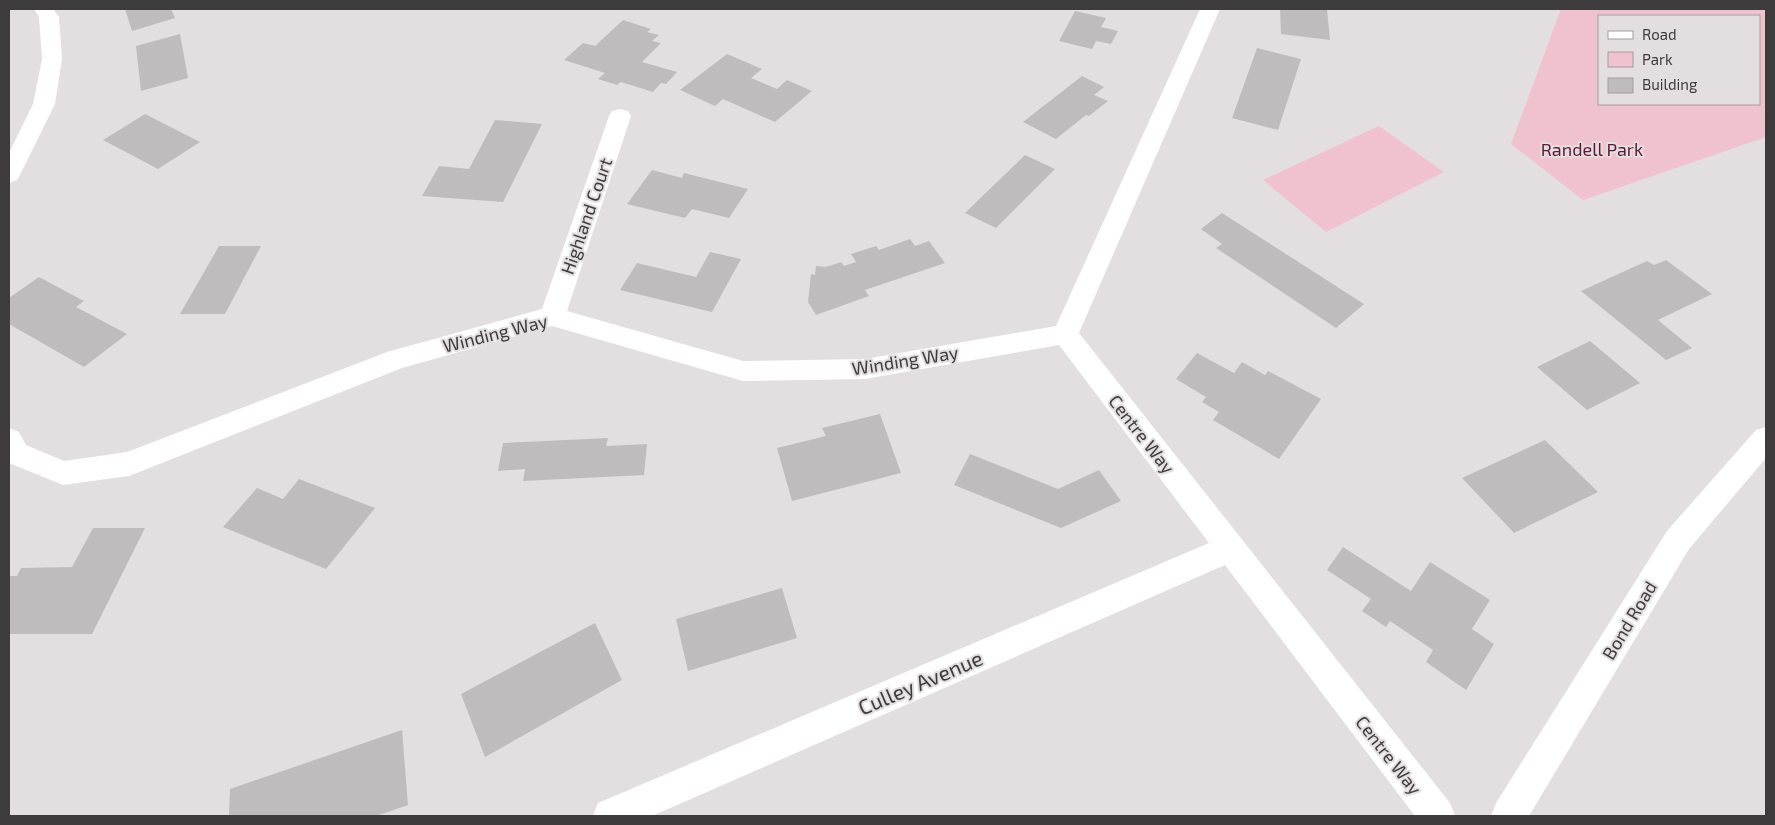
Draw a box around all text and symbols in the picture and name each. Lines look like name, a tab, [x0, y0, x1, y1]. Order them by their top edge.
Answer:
legend	[1598, 15, 1760, 105]
text: Road	[1642, 25, 1677, 43]
text: Park	[1642, 50, 1673, 68]
text: Building	[1642, 75, 1698, 93]
park label: Randell Park	[1541, 138, 1643, 160]
street label: Highland Court	[556, 155, 616, 277]
street label: Winding Way	[440, 309, 550, 357]
street label: Winding Way	[850, 341, 960, 379]
street label: Centre Way	[1104, 390, 1180, 478]
street label: Bond Road	[1597, 577, 1661, 663]
street label: Culley Avenue	[854, 645, 986, 719]
street label: Centre Way	[1351, 711, 1427, 799]

